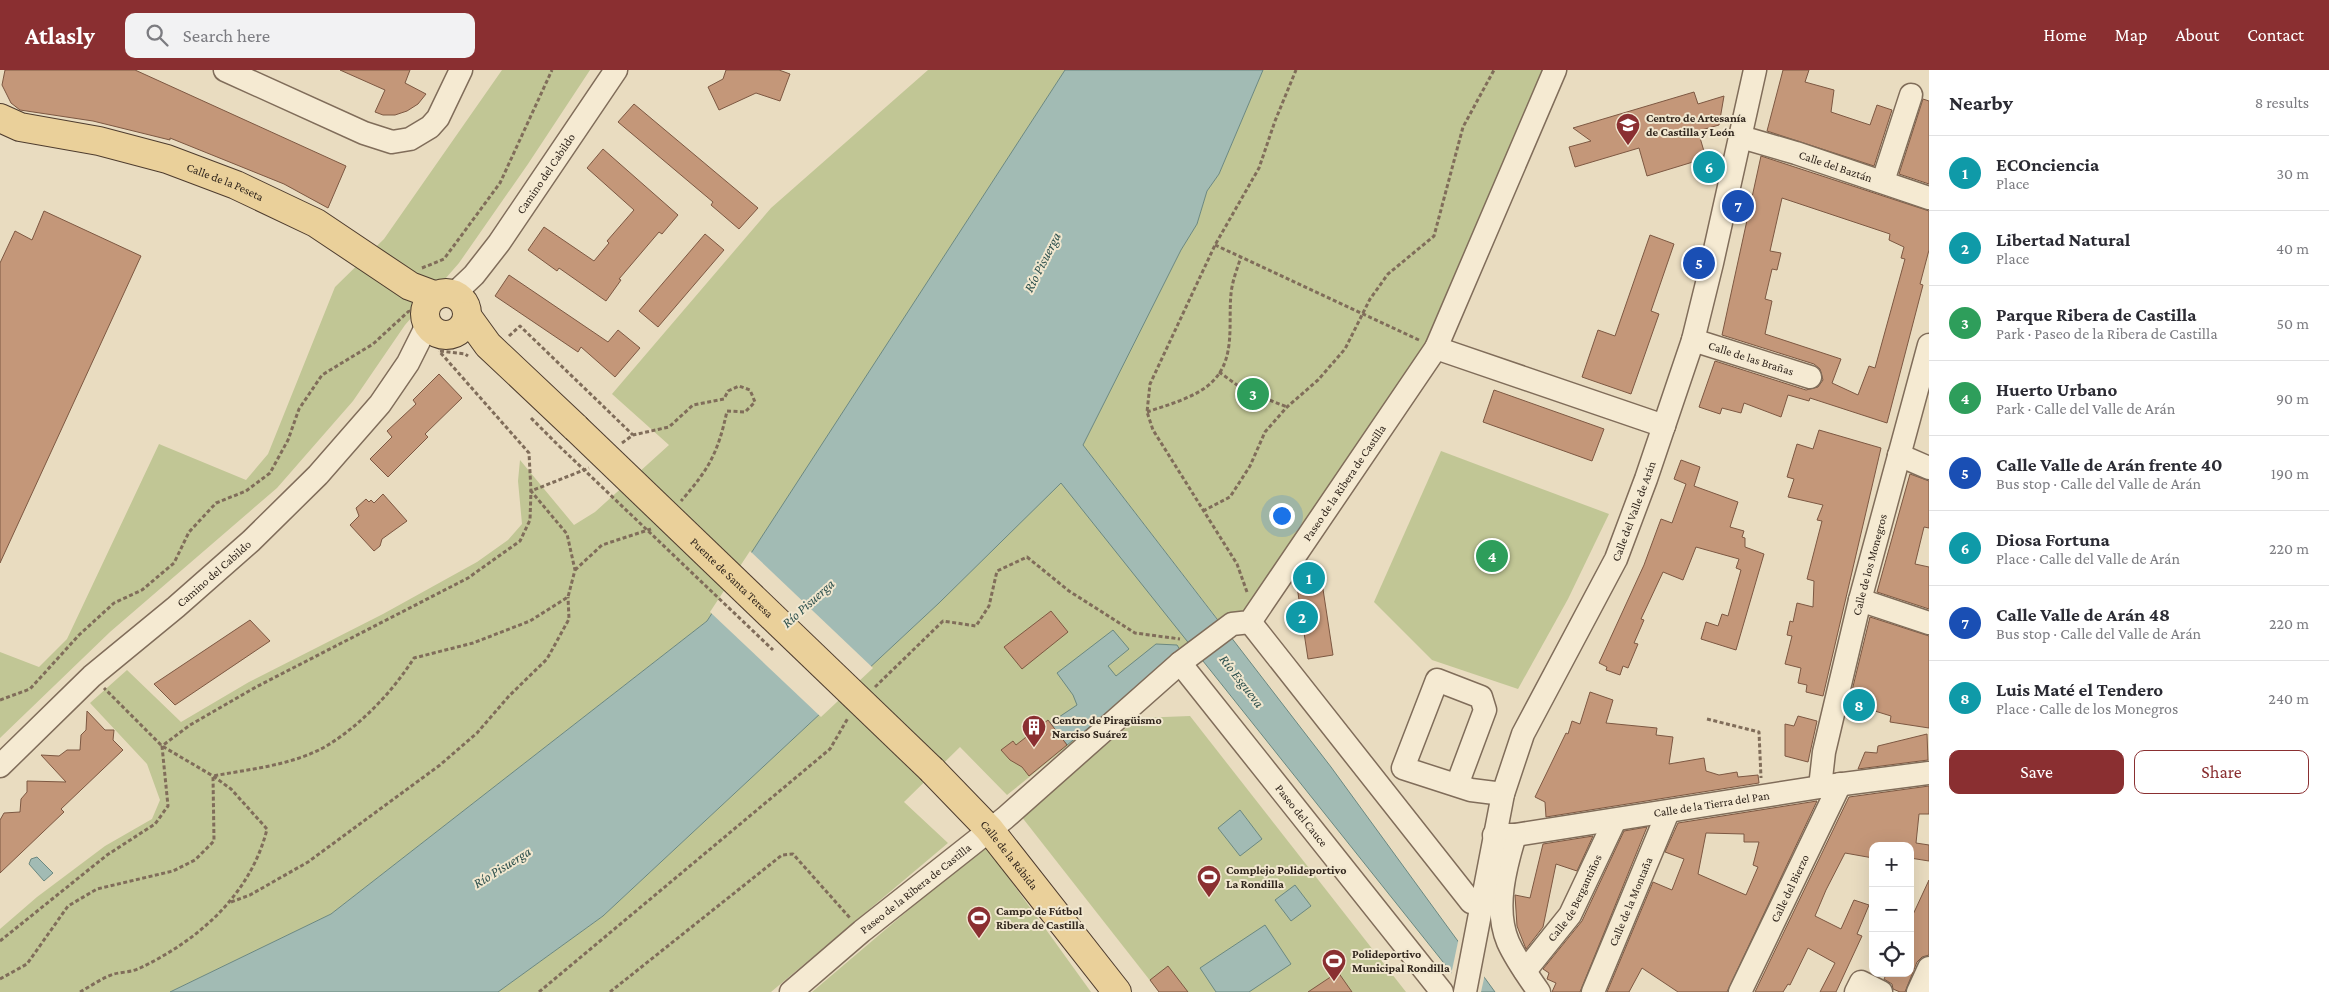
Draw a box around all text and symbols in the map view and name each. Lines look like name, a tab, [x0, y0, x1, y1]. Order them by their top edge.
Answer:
search box	[125, 13, 475, 58]
icon: search	[143, 21, 171, 49]
text: Atlasly	[25, 22, 95, 49]
text: Search here	[183, 25, 270, 46]
text: Home	[2044, 25, 2087, 45]
text: Map	[2115, 25, 2147, 45]
text: About	[2175, 25, 2219, 45]
text: Contact	[2247, 25, 2304, 45]
text: Nearby	[1949, 91, 2013, 115]
text: 8 results	[2255, 94, 2309, 111]
place label: Centro de Artesanía de Castilla y León	[1646, 111, 1746, 139]
school or university icon: Centro de Artesanía de Castilla y León	[1615, 112, 1641, 146]
street label: Camino del Cabildo	[514, 131, 578, 217]
street label: Calle del Baztán	[1797, 147, 1875, 185]
pin: 6	[1693, 148, 1725, 186]
text: ECOnciencia	[1996, 154, 2099, 175]
street label: Calle de la Peseta	[185, 160, 266, 204]
text: 1	[1962, 165, 1968, 182]
text: 30 m	[2277, 165, 2309, 182]
text: Place	[1996, 175, 2029, 192]
pin: 7	[1722, 187, 1754, 225]
water label: Río Pisuerga	[1020, 229, 1064, 295]
text: Libertad Natural	[1996, 229, 2130, 250]
text: 2	[1961, 240, 1969, 257]
text: 40 m	[2276, 240, 2309, 257]
pin: 5	[1683, 244, 1715, 282]
text: Place	[1996, 250, 2029, 267]
text: Parque Ribera de Castilla	[1996, 304, 2196, 325]
text: 3	[1961, 315, 1969, 332]
text: 50 m	[2277, 315, 2309, 332]
text: Park · Paseo de la Ribera de Castilla	[1996, 325, 2218, 342]
street label: Calle de las Brañas	[1707, 338, 1796, 379]
pin: 3	[1237, 375, 1269, 413]
text: Huerto Urbano	[1996, 379, 2117, 400]
text: 4	[1961, 390, 1969, 407]
text: 90 m	[2276, 390, 2309, 407]
text: Park · Calle del Valle de Arán	[1996, 400, 2175, 417]
street label: Paseo de la Ribera de Castilla	[1300, 422, 1389, 544]
text: Calle Valle de Arán frente 40	[1996, 454, 2223, 475]
street label: Calle del Valle de Arán	[1609, 459, 1659, 563]
text: 5	[1961, 465, 1969, 482]
text: 190 m	[2271, 465, 2309, 482]
text: Bus stop · Calle del Valle de Arán	[1996, 475, 2201, 492]
your location	[1269, 503, 1295, 529]
street label: Calle de los Monegros	[1850, 512, 1890, 617]
text: Diosa Fortuna	[1996, 529, 2110, 550]
street label: Puente de Santa Teresa	[687, 535, 776, 621]
street label: Camino del Cabildo	[174, 537, 254, 610]
pin: 4	[1476, 537, 1508, 575]
text: 6	[1961, 540, 1969, 557]
text: 220 m	[2269, 540, 2309, 557]
text: Place · Calle del Valle de Arán	[1996, 550, 2180, 567]
pin: 1	[1293, 559, 1325, 597]
water label: Río Pisuerga	[779, 575, 838, 631]
pin: 2	[1286, 598, 1318, 636]
text: Calle Valle de Arán 48	[1996, 604, 2170, 625]
text: 7	[1961, 615, 1969, 632]
text: 220 m	[2269, 615, 2309, 632]
text: Bus stop · Calle del Valle de Arán	[1996, 625, 2201, 642]
water label: Río Esgueva	[1216, 651, 1268, 711]
text: Luis Maté el Tendero	[1996, 679, 2163, 700]
pin: 8	[1843, 686, 1875, 724]
text: 8	[1960, 690, 1970, 707]
text: 240 m	[2268, 690, 2309, 707]
text: Place · Calle de los Monegros	[1996, 700, 2178, 717]
place label: Centro de Piragüismo Narciso Suárez	[1052, 713, 1162, 741]
building icon: Centro de Piragüismo Narciso Suárez	[1021, 714, 1047, 748]
button: Save	[1949, 750, 2124, 794]
button: Share	[2134, 750, 2309, 794]
street label: Paseo del Cauce	[1272, 782, 1331, 850]
street label: Calle de la Tierra del Pan	[1653, 788, 1771, 820]
street label: Calle de la Rábida	[977, 817, 1041, 893]
street label: Paseo de la Ribera de Castilla	[857, 840, 974, 937]
map controls	[1869, 842, 1914, 977]
button: +	[1869, 842, 1914, 887]
water label: Río Pisuerga	[470, 843, 534, 891]
street label: Calle de Bergantiños	[1545, 852, 1605, 944]
street label: Calle del Bierzo	[1768, 852, 1812, 925]
street label: Calle de la Montaña	[1606, 855, 1656, 948]
place label: Complejo Polideportivo La Rondilla	[1226, 863, 1346, 891]
sports icon: Complejo Polideportivo La Rondilla	[1196, 864, 1222, 898]
button: −	[1869, 887, 1914, 932]
place label: Campo de Fútbol Ribera de Castilla	[996, 904, 1085, 932]
sports icon: Campo de Fútbol Ribera de Castilla	[966, 905, 992, 939]
button: locate	[1869, 932, 1914, 977]
place label: Polideportivo Municipal Rondilla	[1352, 947, 1450, 975]
sports icon: Polideportivo Municipal Rondilla	[1321, 948, 1347, 982]

